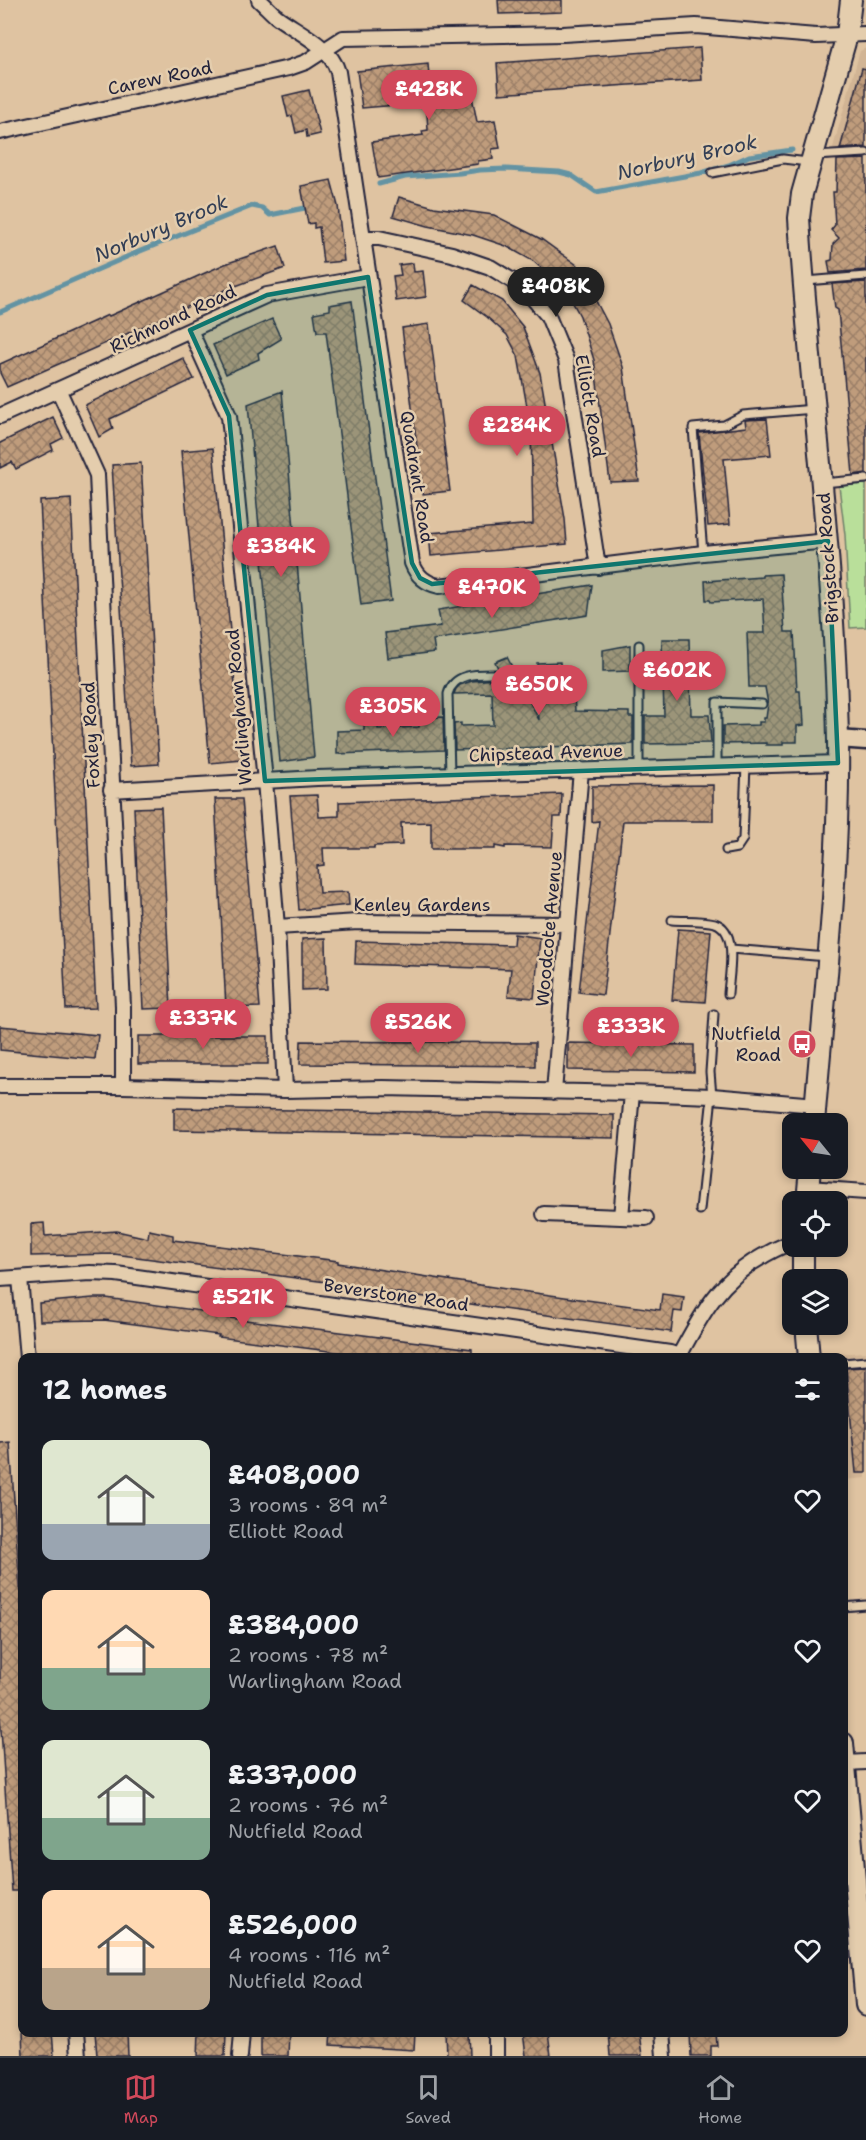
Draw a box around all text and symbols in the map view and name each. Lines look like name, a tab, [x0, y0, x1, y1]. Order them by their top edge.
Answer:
street label: Carew Road	[106, 55, 214, 101]
pin: £428K	[387, 70, 471, 121]
text: £428K	[395, 76, 463, 102]
water label: Norbury Brook	[614, 128, 760, 186]
water label: Norbury Brook	[90, 188, 232, 268]
pin: £408K	[514, 267, 598, 318]
text: £408K	[521, 273, 591, 299]
street label: Richmond Road	[106, 279, 240, 359]
street label: Elliott Road	[569, 353, 611, 459]
pin: £284K	[475, 406, 559, 457]
street label: Quadrant Road	[395, 409, 439, 545]
text: £284K	[483, 412, 551, 438]
street label: Brigstock Road	[811, 492, 845, 624]
pin: £384K	[239, 527, 323, 578]
text: £384K	[247, 533, 315, 559]
pin: £470K	[450, 568, 534, 619]
text: £470K	[458, 574, 526, 600]
street label: Warlingham Road	[220, 628, 258, 786]
pin: £602K	[635, 651, 719, 702]
text: £602K	[643, 657, 711, 683]
pin: £650K	[497, 665, 581, 716]
text: £650K	[505, 671, 573, 697]
street label: Foxley Road	[76, 681, 106, 789]
pin: £305K	[351, 687, 435, 738]
text: £305K	[359, 693, 427, 719]
street label: Chipstead Avenue	[468, 738, 624, 768]
street label: Woodcote Avenue	[530, 850, 568, 1008]
street label: Kenley Gardens	[353, 893, 491, 917]
pin: £337K	[161, 999, 245, 1050]
pin: £526K	[376, 1003, 460, 1054]
text: £337K	[169, 1005, 237, 1031]
pin: £333K	[589, 1007, 673, 1058]
text: £526K	[385, 1009, 451, 1035]
text: £333K	[597, 1013, 665, 1039]
place label: Nutfield Road	[711, 1022, 781, 1067]
bus stop icon: Nutfield Road	[786, 1028, 818, 1060]
north arrow	[782, 1113, 848, 1179]
map controls	[782, 1113, 848, 1335]
button: locate	[782, 1191, 848, 1257]
button: layers	[782, 1269, 848, 1335]
street label: Beverstone Road	[322, 1273, 470, 1317]
pin: £521K	[201, 1278, 285, 1329]
text: £521K	[212, 1284, 274, 1310]
text: 12 homes	[42, 1372, 167, 1407]
icon: filters	[791, 1373, 824, 1406]
text: £408,000	[228, 1457, 360, 1492]
icon: home	[90, 1464, 162, 1536]
icon: heart	[791, 1484, 824, 1517]
text: 3 rooms · 89 m²	[228, 1492, 388, 1518]
text: Elliott Road	[228, 1518, 344, 1544]
text: £384,000	[228, 1607, 359, 1642]
icon: home	[90, 1614, 162, 1686]
icon: heart	[791, 1634, 824, 1667]
text: 2 rooms · 78 m²	[228, 1642, 388, 1668]
text: Warlingham Road	[228, 1668, 402, 1694]
text: £337,000	[228, 1757, 357, 1792]
icon: home	[90, 1764, 162, 1836]
icon: heart	[791, 1784, 824, 1817]
text: 2 rooms · 76 m²	[228, 1792, 388, 1818]
text: Nutfield Road	[228, 1818, 363, 1844]
text: £526,000	[228, 1907, 358, 1942]
icon: home	[90, 1914, 162, 1986]
icon: heart	[791, 1934, 824, 1967]
text: 4 rooms · 116 m²	[228, 1942, 390, 1968]
text: Nutfield Road	[228, 1968, 363, 1994]
tab: Map	[124, 2071, 158, 2128]
tab: Saved	[405, 2071, 451, 2128]
tab: Home	[698, 2071, 742, 2128]

